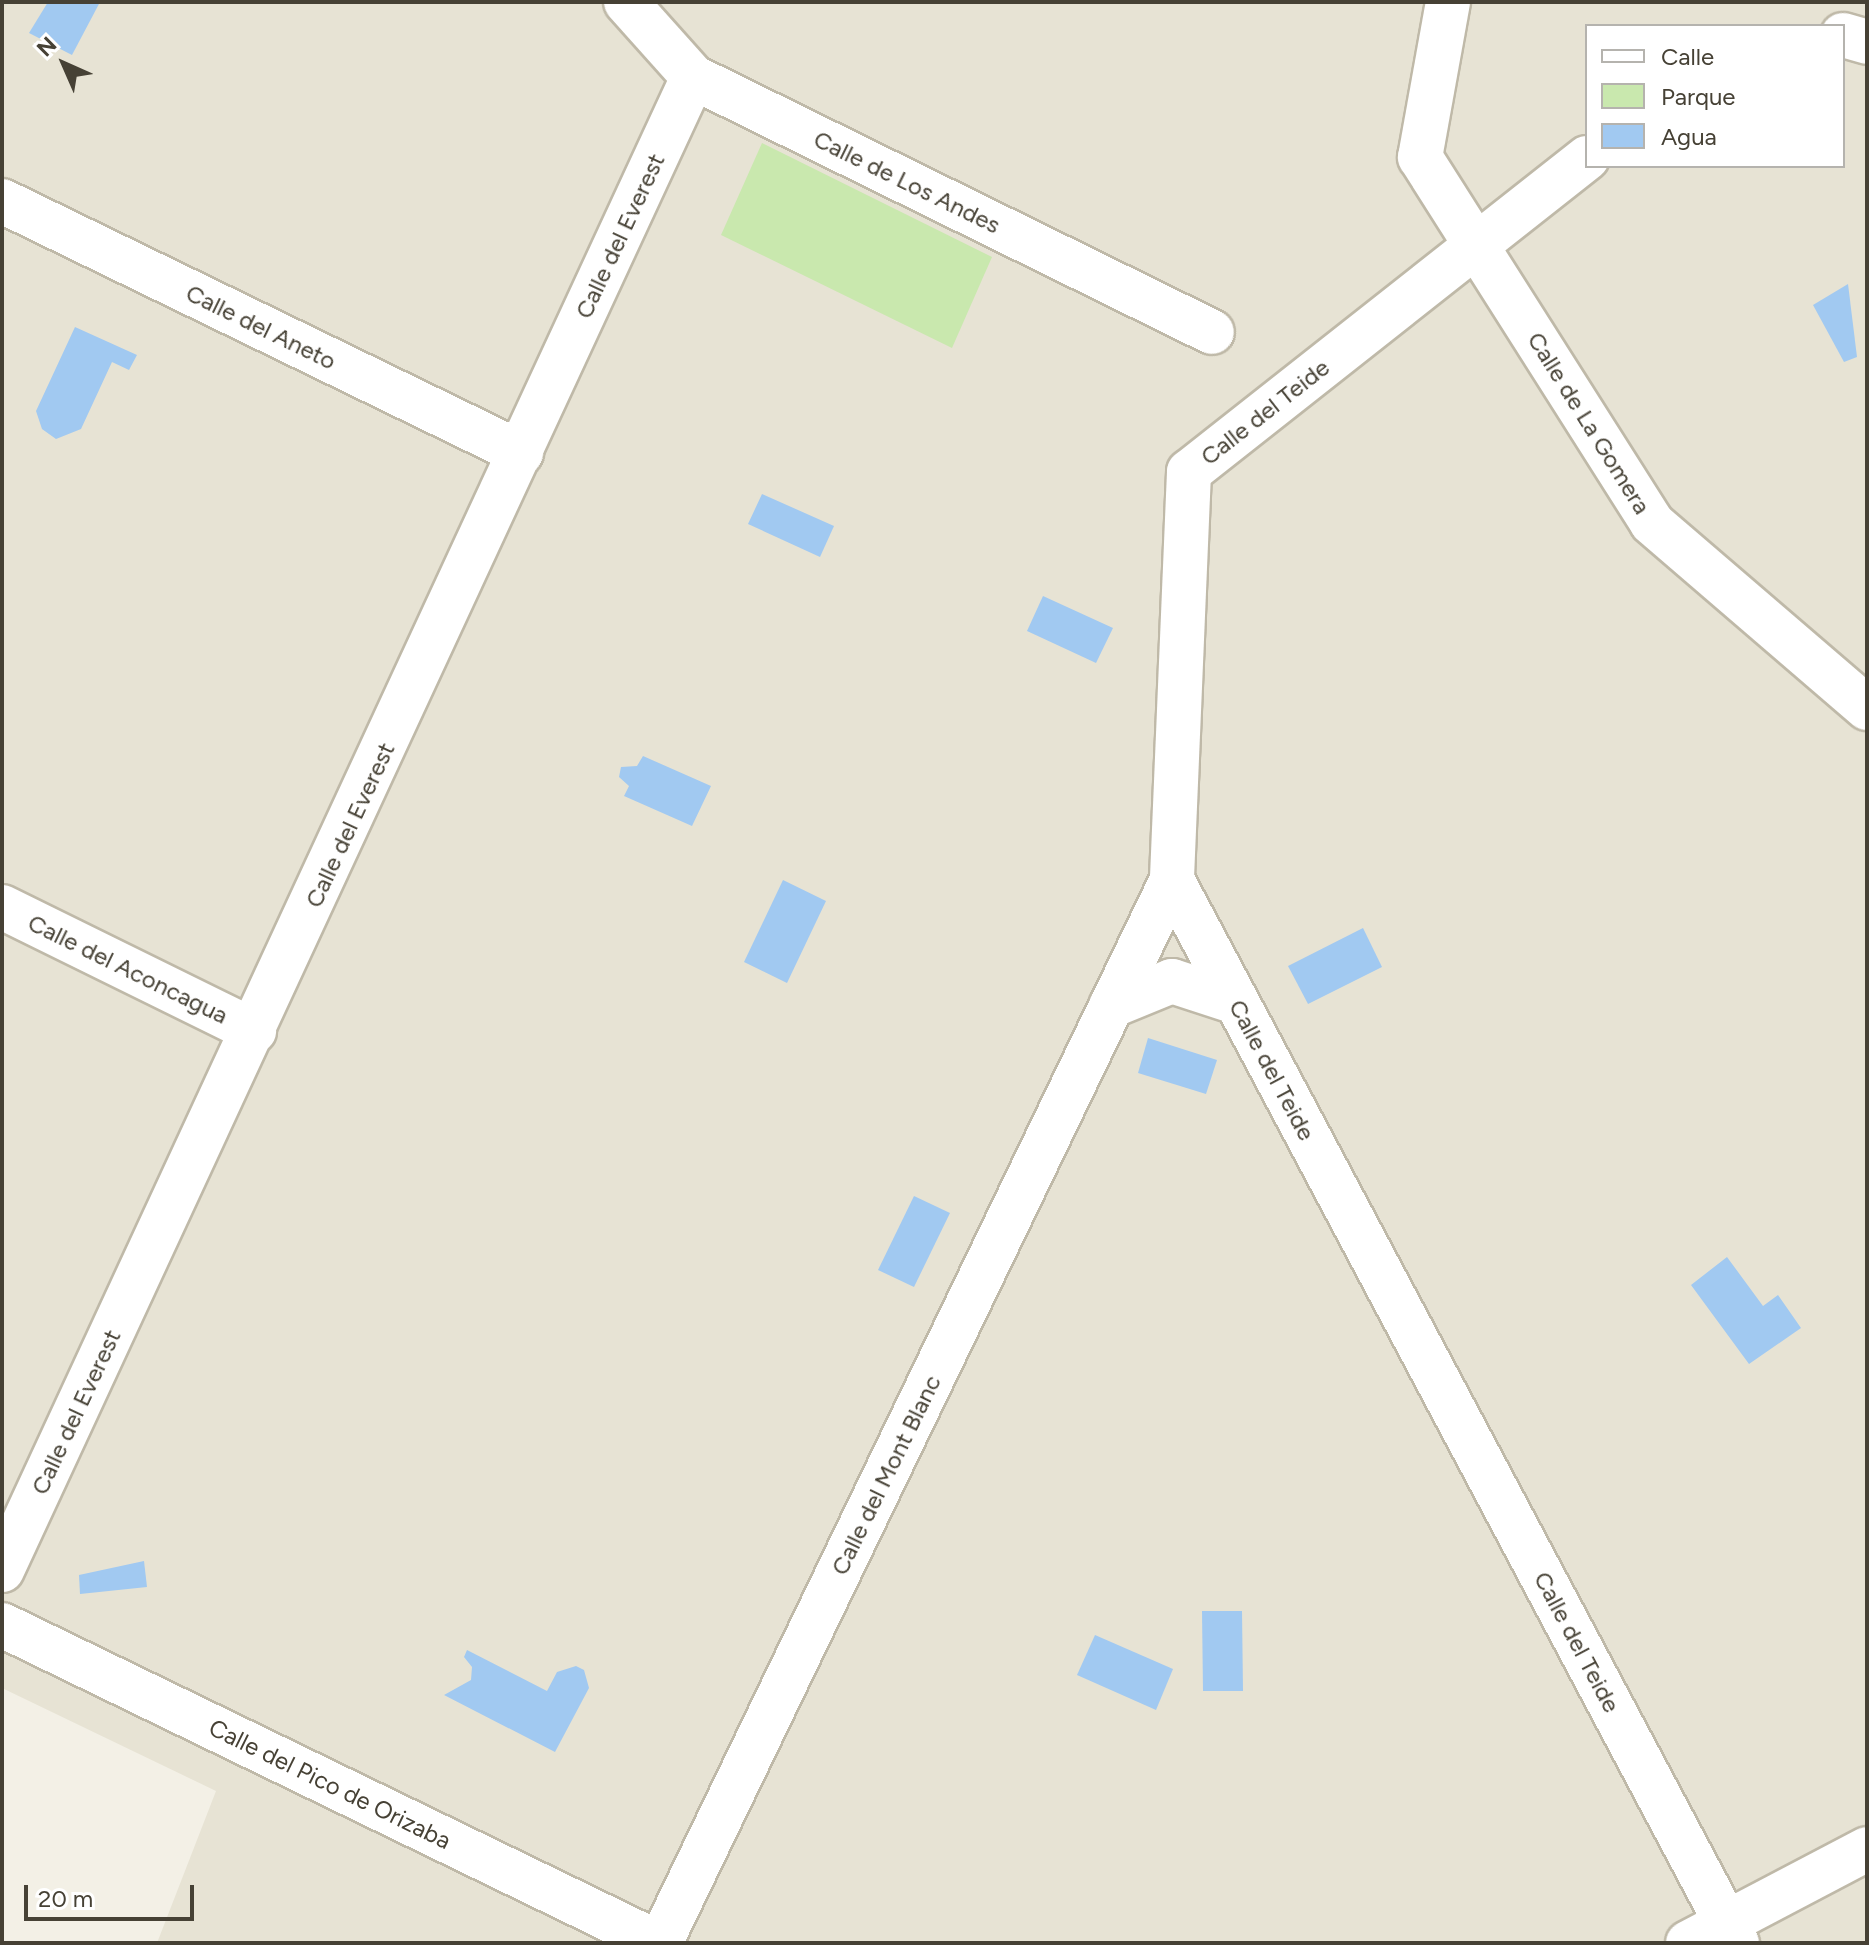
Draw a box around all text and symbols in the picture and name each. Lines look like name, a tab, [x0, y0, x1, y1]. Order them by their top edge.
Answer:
north arrow	[24, 24, 104, 104]
legend	[1585, 24, 1845, 168]
text: N	[31, 31, 62, 62]
text: Calle	[1661, 42, 1714, 71]
text: Parque	[1661, 82, 1735, 111]
text: Agua	[1661, 122, 1717, 151]
street label: Calle de Los Andes	[809, 124, 1005, 240]
street label: Calle del Everest	[569, 149, 671, 323]
street label: Calle del Aneto	[181, 278, 341, 376]
street label: Calle de La Gomera	[1521, 327, 1657, 519]
street label: Calle del Teide	[1195, 353, 1335, 471]
street label: Calle del Everest	[299, 738, 401, 912]
street label: Calle del Aconcagua	[23, 908, 233, 1030]
street label: Calle del Teide	[1223, 995, 1321, 1145]
street label: Calle del Everest	[25, 1325, 127, 1499]
street label: Calle del Mont Blanc	[825, 1370, 947, 1580]
street label: Calle del Teide	[1528, 1567, 1626, 1717]
street label: Calle del Pico de Orizaba	[204, 1713, 456, 1855]
scale bar	[28, 1869, 198, 1919]
text: 20 m	[38, 1884, 93, 1913]

